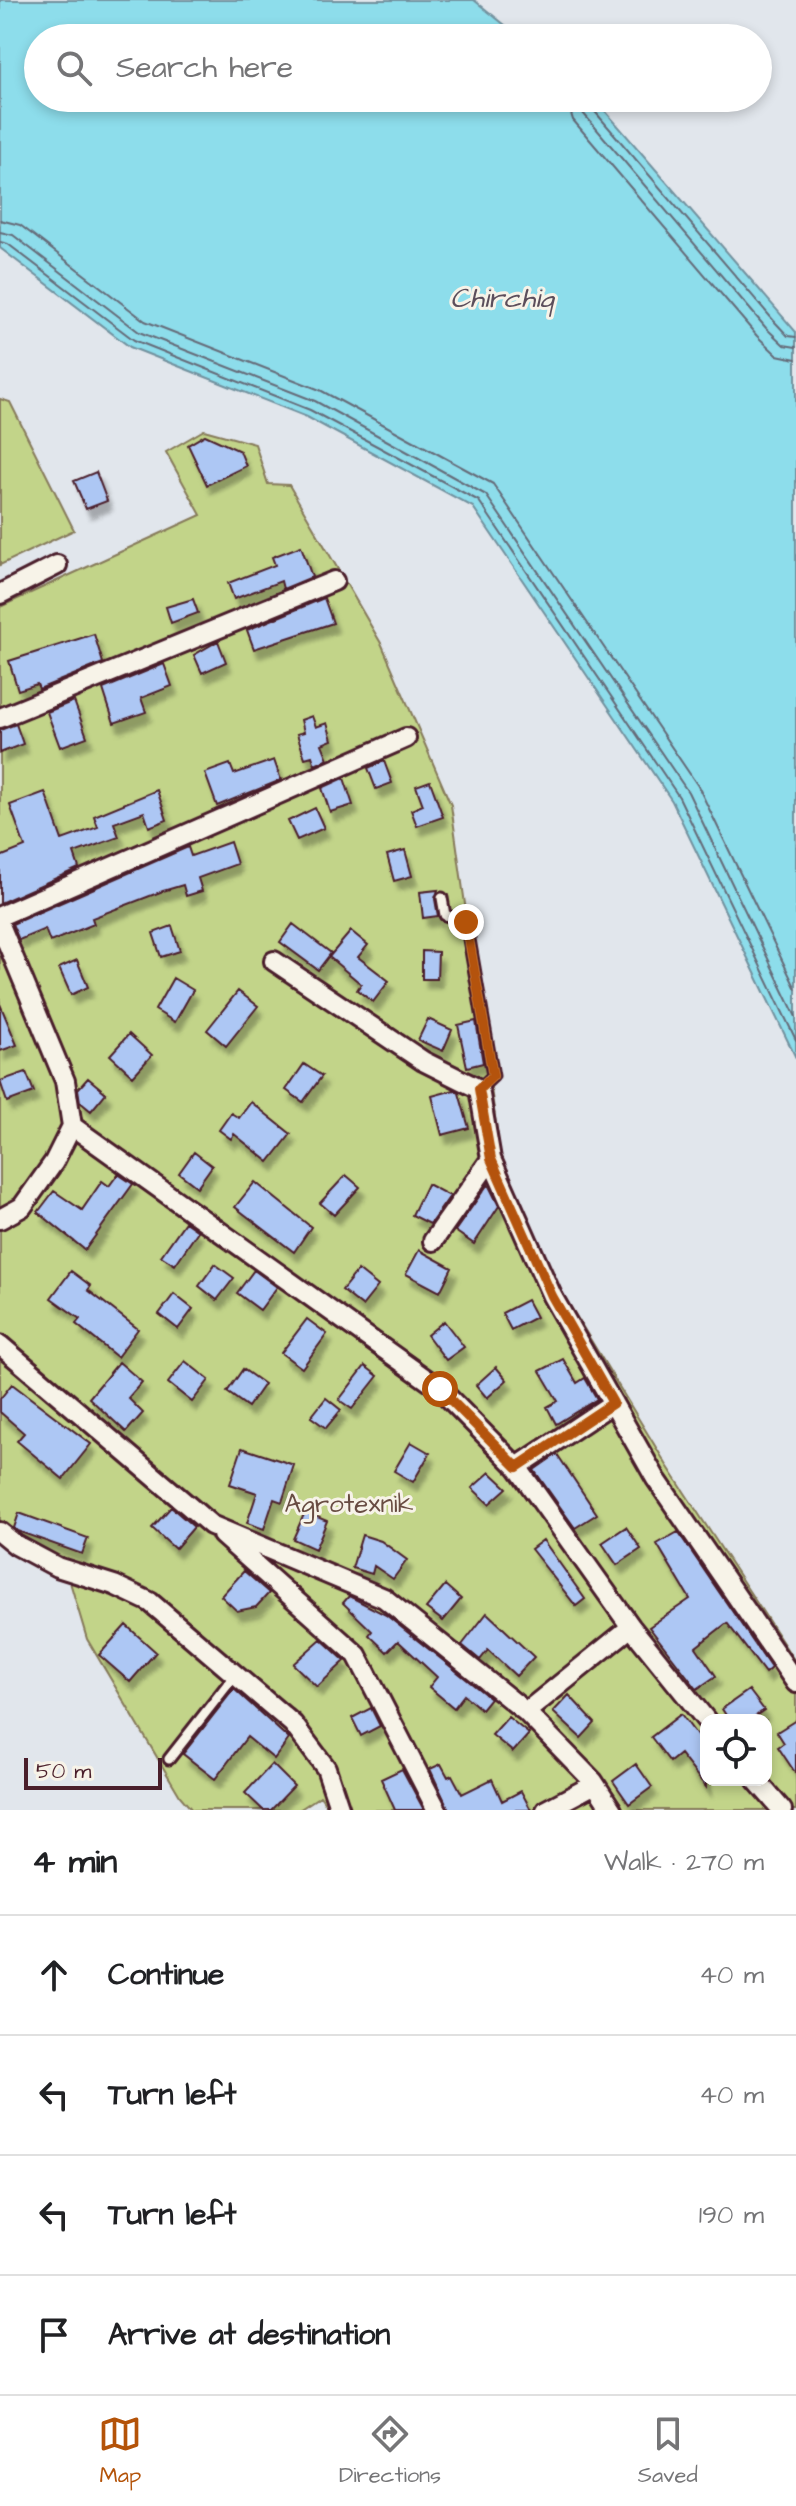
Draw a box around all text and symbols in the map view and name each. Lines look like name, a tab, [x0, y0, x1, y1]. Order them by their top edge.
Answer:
search box	[24, 24, 772, 112]
icon: search	[52, 46, 96, 90]
text: Search here	[116, 47, 293, 89]
water label: Chirchiq	[450, 279, 555, 318]
route end	[448, 904, 484, 940]
route start	[422, 1371, 458, 1407]
park label: Agrotexnik	[285, 1486, 413, 1524]
map controls	[700, 1714, 772, 1786]
button: locate	[700, 1714, 772, 1786]
scale bar	[24, 1754, 162, 1790]
text: 50 m	[36, 1756, 91, 1787]
text: 4 min	[32, 1838, 117, 1886]
text: Walk · 270 m	[604, 1844, 764, 1880]
icon: ahead	[32, 1953, 76, 1997]
text: Continue	[108, 1954, 224, 1996]
text: 40 m	[699, 1957, 764, 1993]
icon: left	[32, 2073, 76, 2117]
text: Turn left	[108, 2074, 236, 2116]
text: 40 m	[699, 2077, 764, 2113]
icon: left	[32, 2193, 76, 2237]
text: Turn left	[108, 2194, 236, 2236]
text: 190 m	[699, 2197, 764, 2233]
icon: arrive	[32, 2313, 76, 2357]
text: Arrive at destination	[108, 2314, 390, 2356]
tab: Map	[98, 2412, 142, 2491]
tab: Directions	[339, 2412, 441, 2491]
tab: Saved	[638, 2412, 698, 2491]

